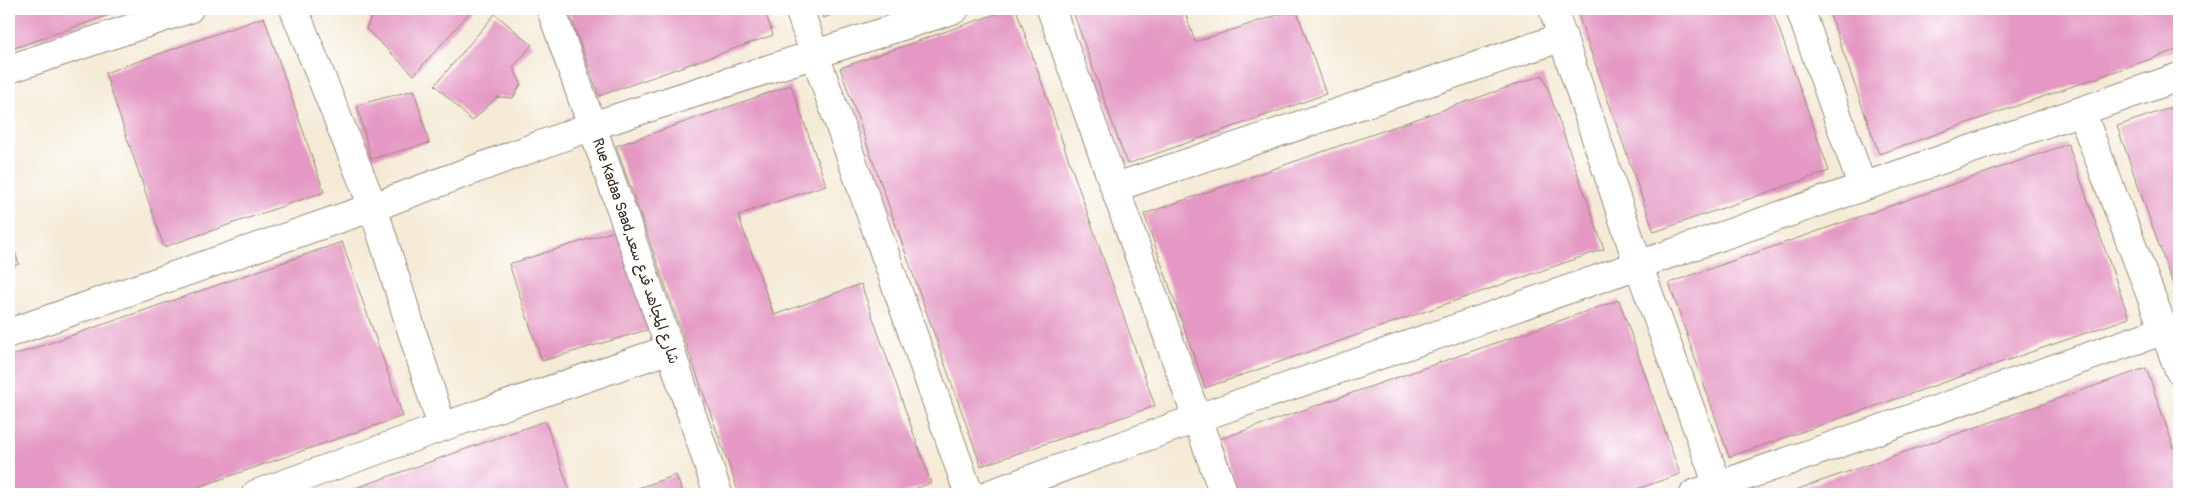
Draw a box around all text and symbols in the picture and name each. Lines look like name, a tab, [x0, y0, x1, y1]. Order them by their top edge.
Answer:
street label: Rue Kadaa Saad,شارع المجاهد قدع سعد	[588, 136, 683, 367]

